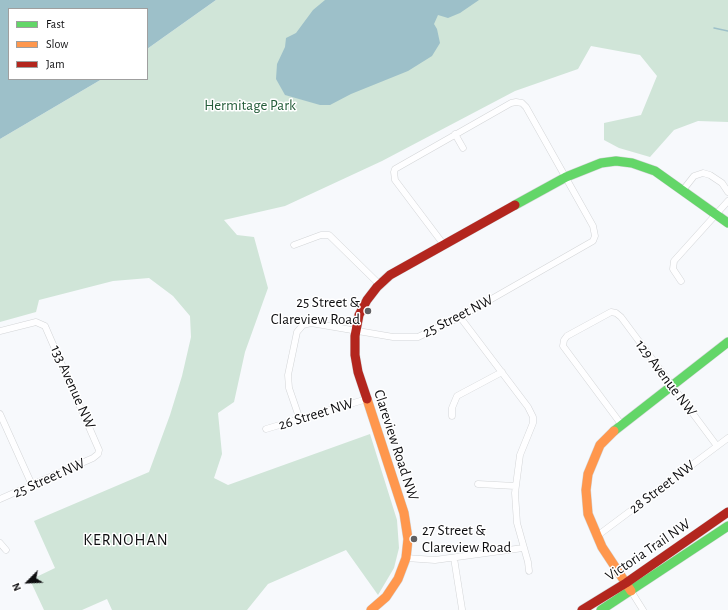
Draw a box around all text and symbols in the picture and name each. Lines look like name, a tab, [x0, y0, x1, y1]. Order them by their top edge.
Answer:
legend	[8, 8, 148, 80]
text: Fast	[46, 18, 65, 30]
text: Slow	[46, 38, 68, 50]
text: Jam	[46, 58, 65, 70]
park label: Hermitage Park	[204, 96, 296, 114]
street label: 25 Street NW	[420, 291, 496, 341]
place label: 25 Street & Clareview Road	[271, 293, 360, 328]
marker: 25 Street & Clareview Road	[363, 306, 373, 316]
street label: 129 Avenue NW	[631, 336, 701, 420]
street label: 133 Avenue NW	[47, 342, 99, 432]
street label: Clareview Road NW	[370, 387, 422, 503]
street label: 26 Street NW	[276, 394, 356, 434]
street label: 25 Street NW	[10, 454, 88, 502]
street label: 28 Street NW	[626, 456, 698, 518]
street label: Victoria Trail NW	[602, 515, 694, 585]
place label: 27 Street & Clareview Road	[422, 521, 511, 556]
district label: KERNOHAN	[83, 530, 169, 550]
marker: 27 Street & Clareview Road	[409, 534, 419, 544]
north arrow	[8, 562, 48, 602]
text: N	[10, 581, 23, 593]

